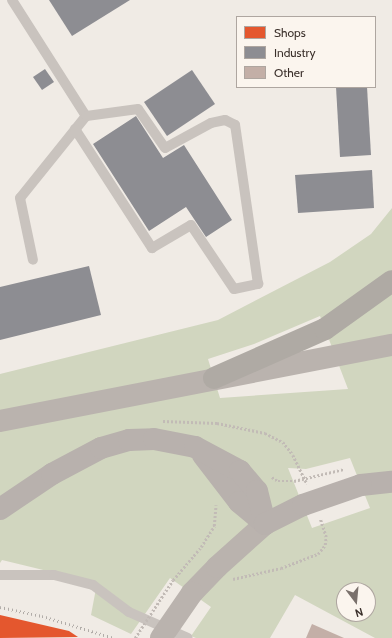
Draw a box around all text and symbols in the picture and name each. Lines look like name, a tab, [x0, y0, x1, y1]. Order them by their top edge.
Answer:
legend	[236, 16, 376, 88]
text: Shops	[274, 25, 306, 40]
text: Industry	[274, 45, 315, 60]
text: Other	[274, 65, 304, 80]
north arrow	[336, 582, 376, 622]
text: N	[353, 605, 365, 620]

